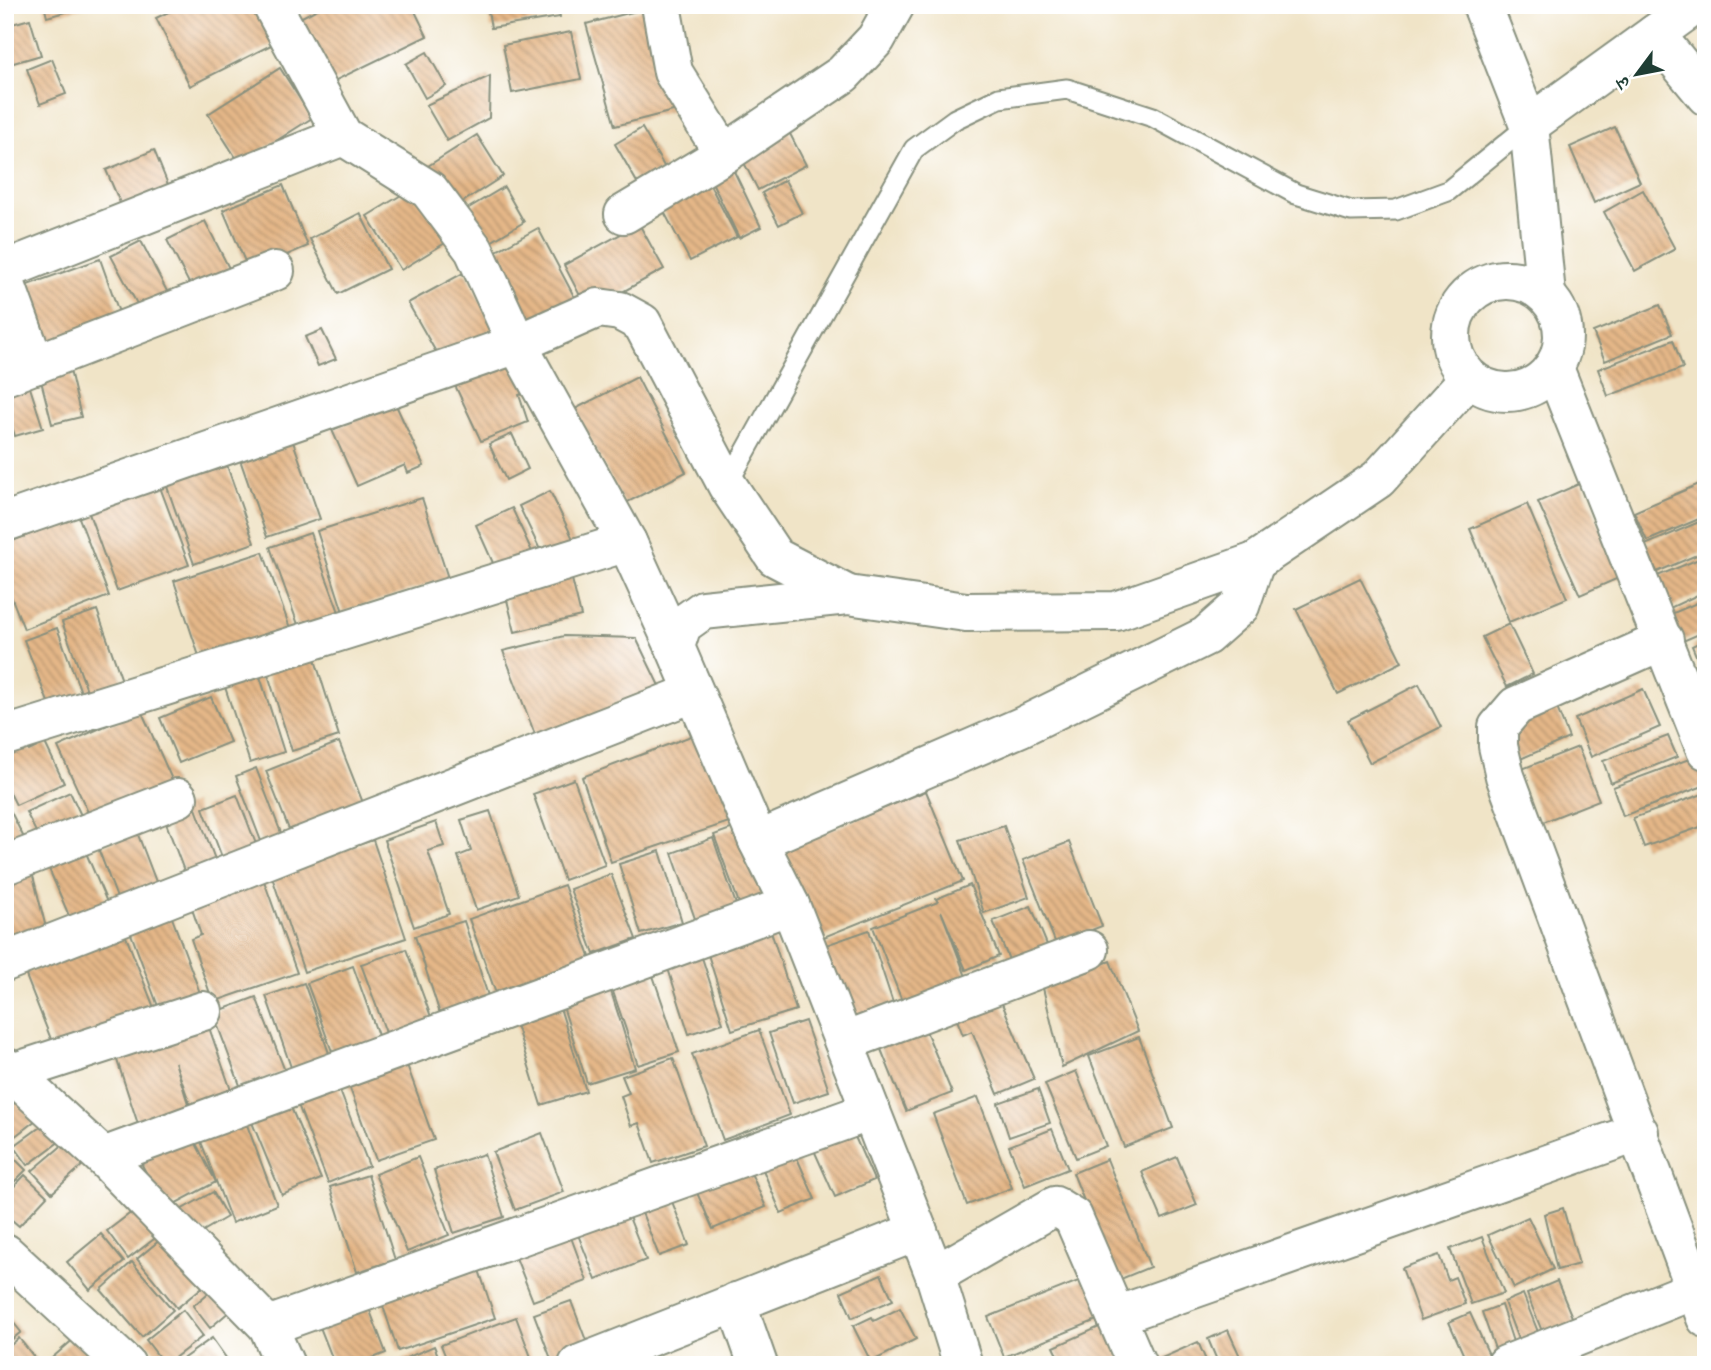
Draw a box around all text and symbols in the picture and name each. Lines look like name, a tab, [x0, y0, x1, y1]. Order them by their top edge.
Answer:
north arrow	[1602, 38, 1672, 108]
text: उ	[1610, 71, 1637, 95]

